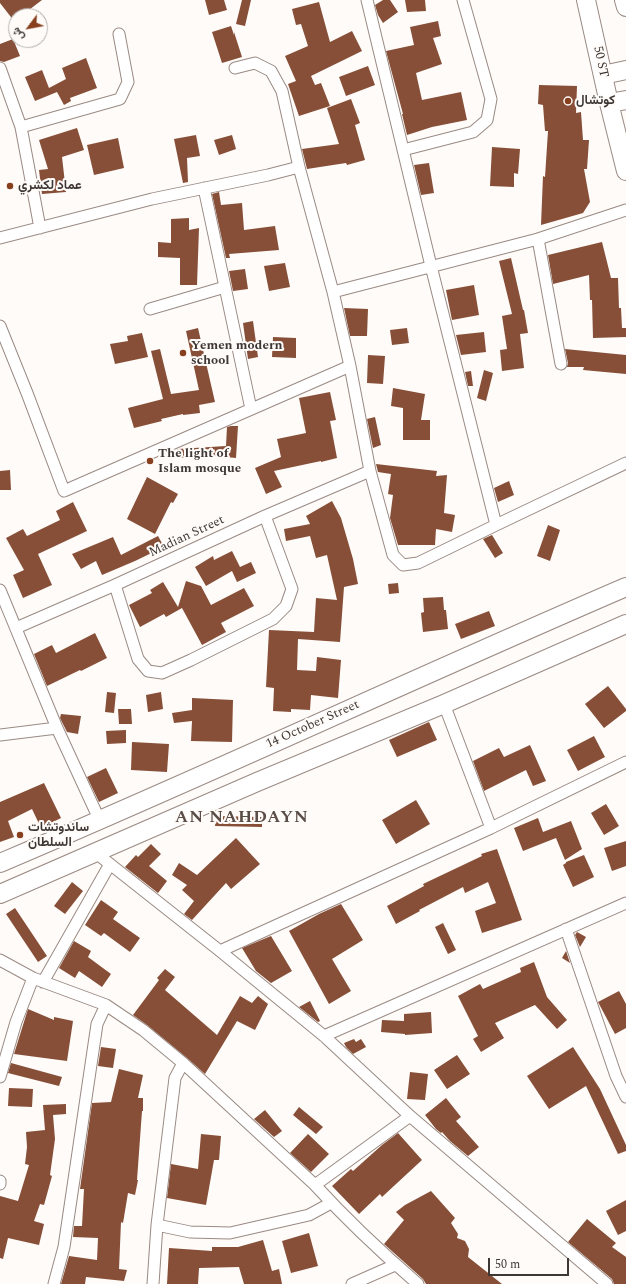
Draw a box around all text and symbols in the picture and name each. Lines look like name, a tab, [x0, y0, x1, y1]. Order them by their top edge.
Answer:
north arrow	[8, 8, 48, 48]
text: ش	[8, 24, 29, 44]
street label: 50 ST	[589, 45, 611, 79]
place label: كوتشال	[576, 93, 615, 109]
marker: كوتشال	[563, 96, 573, 106]
place label: عماد لكشري	[18, 178, 82, 194]
marker: عماد لكشري	[5, 181, 15, 191]
place label: Yemen modern school	[191, 338, 282, 369]
marker: Yemen modern school	[178, 348, 188, 358]
place label: The light of Islam mosque	[158, 446, 241, 477]
marker: The light of Islam mosque	[145, 456, 155, 466]
street label: Madian Street	[147, 513, 227, 561]
street label: 14 October Street	[264, 697, 362, 753]
district label: AN NAHDAYN	[175, 809, 309, 829]
place label: ساندوتشات السلطان	[28, 820, 89, 851]
marker: ساندوتشات السلطان	[15, 830, 25, 840]
scale bar	[490, 1250, 571, 1276]
text: 50 m	[495, 1255, 520, 1274]

